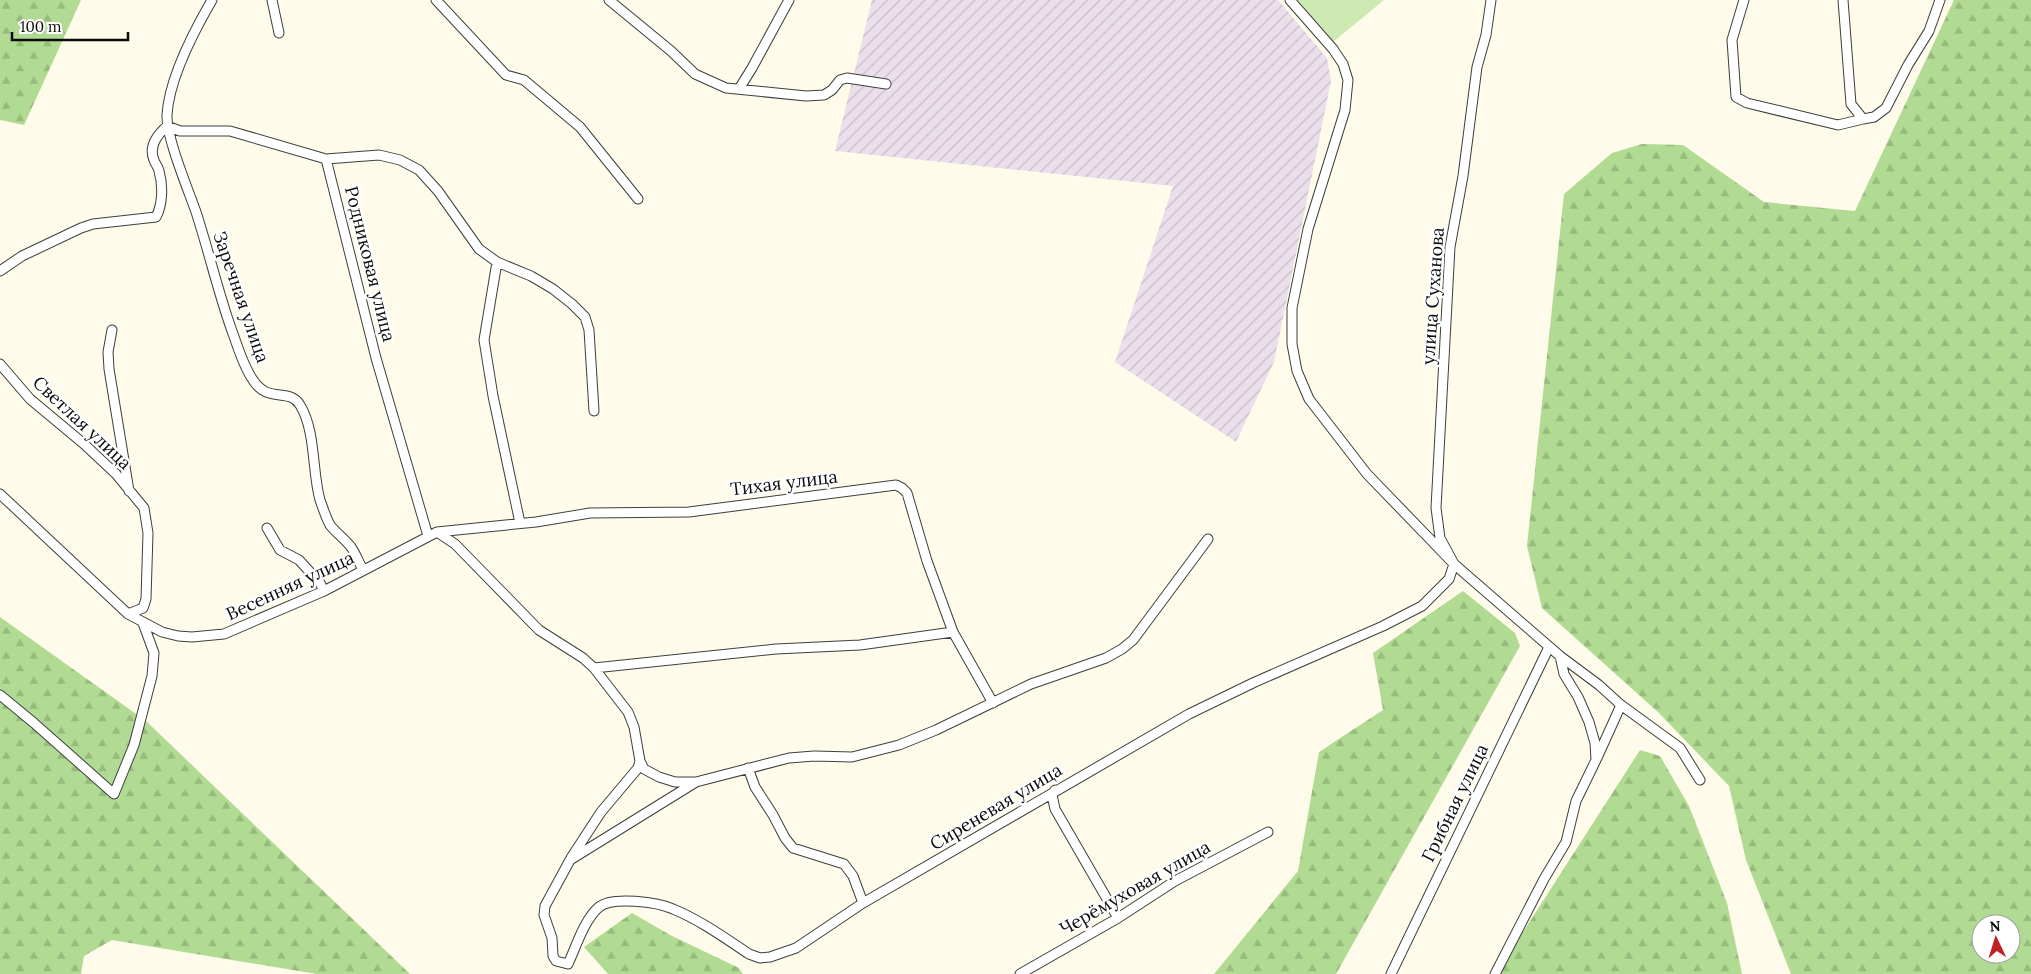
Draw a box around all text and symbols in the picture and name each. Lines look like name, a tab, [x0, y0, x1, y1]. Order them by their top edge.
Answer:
scale bar	[12, 10, 129, 42]
text: 100 m	[20, 17, 61, 36]
street label: Родниковая улица	[340, 184, 401, 344]
street label: улица Суханова	[1416, 226, 1449, 366]
street label: Заречная улица	[208, 228, 275, 366]
street label: Светлая улица	[28, 371, 137, 474]
street label: Тихая улица	[729, 465, 839, 500]
street label: Весенняя улица	[222, 546, 357, 625]
street label: Грибная улица	[1416, 740, 1493, 866]
street label: Сиреневая улица	[925, 758, 1066, 855]
street label: Черёмуховая улица	[1055, 835, 1214, 940]
north arrow	[1971, 914, 2021, 964]
text: N	[1989, 917, 2001, 935]

